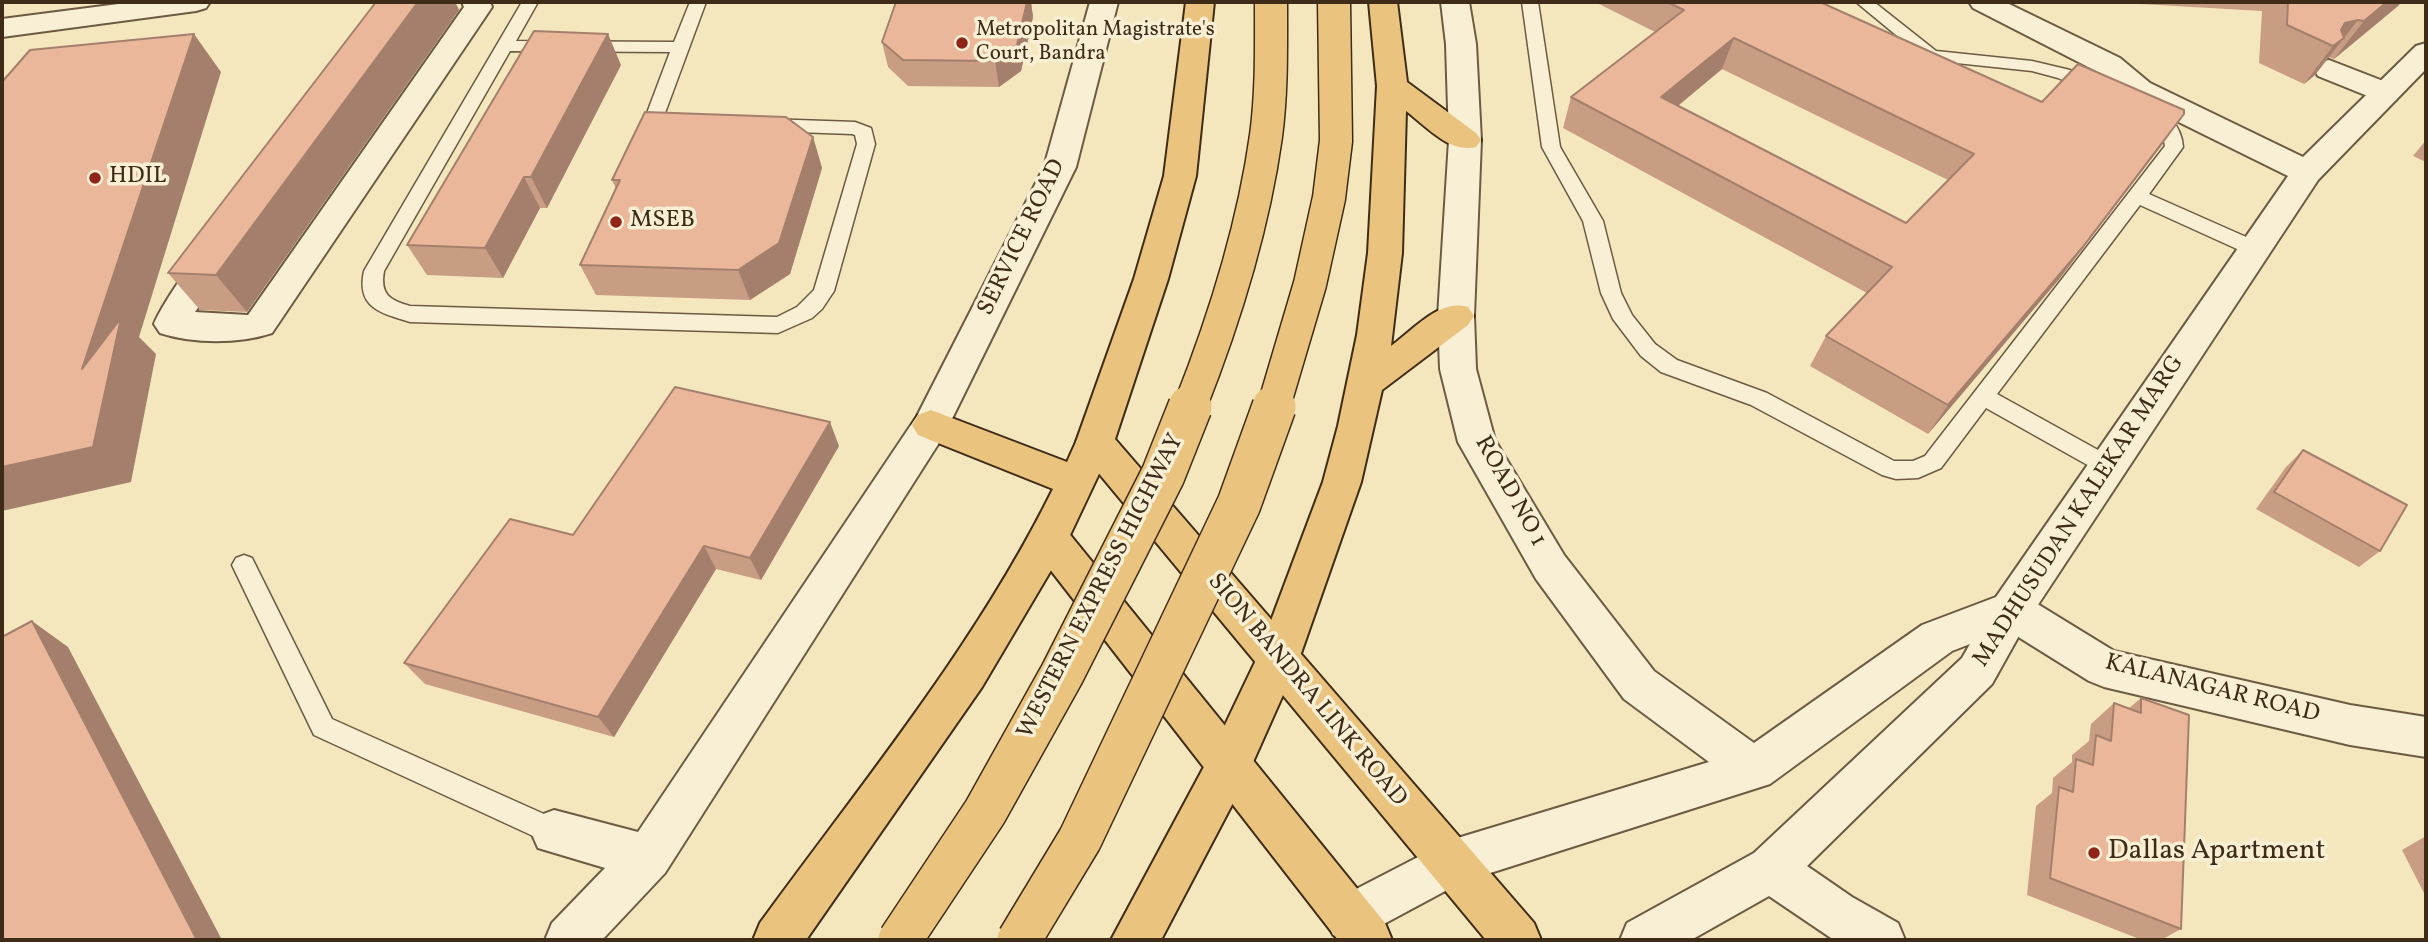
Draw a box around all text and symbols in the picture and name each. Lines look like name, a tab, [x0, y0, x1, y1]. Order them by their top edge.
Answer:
place label: Metropolitan Magistrate's Court, Bandra	[976, 18, 1215, 68]
marker: Metropolitan Magistrate's Court, Bandra	[954, 35, 970, 51]
street label: SERVICE ROAD	[973, 155, 1073, 321]
place label: HDIL	[109, 164, 167, 192]
marker: HDIL	[87, 170, 103, 186]
place label: MSEB	[630, 208, 695, 236]
marker: MSEB	[608, 214, 624, 230]
street label: MADHUSUDAN KALEKAR MARG	[1968, 351, 2192, 673]
street label: WESTERN EXPRESS HIGHWAY	[1012, 430, 1192, 744]
street label: ROAD NO 1	[1467, 432, 1551, 552]
street label: SION BANDRA LINK ROAD	[1200, 569, 1412, 813]
street label: KALANAGAR ROAD	[2102, 649, 2322, 731]
place label: Dallas Apartment	[2108, 836, 2325, 870]
marker: Dallas Apartment	[2086, 845, 2102, 861]

